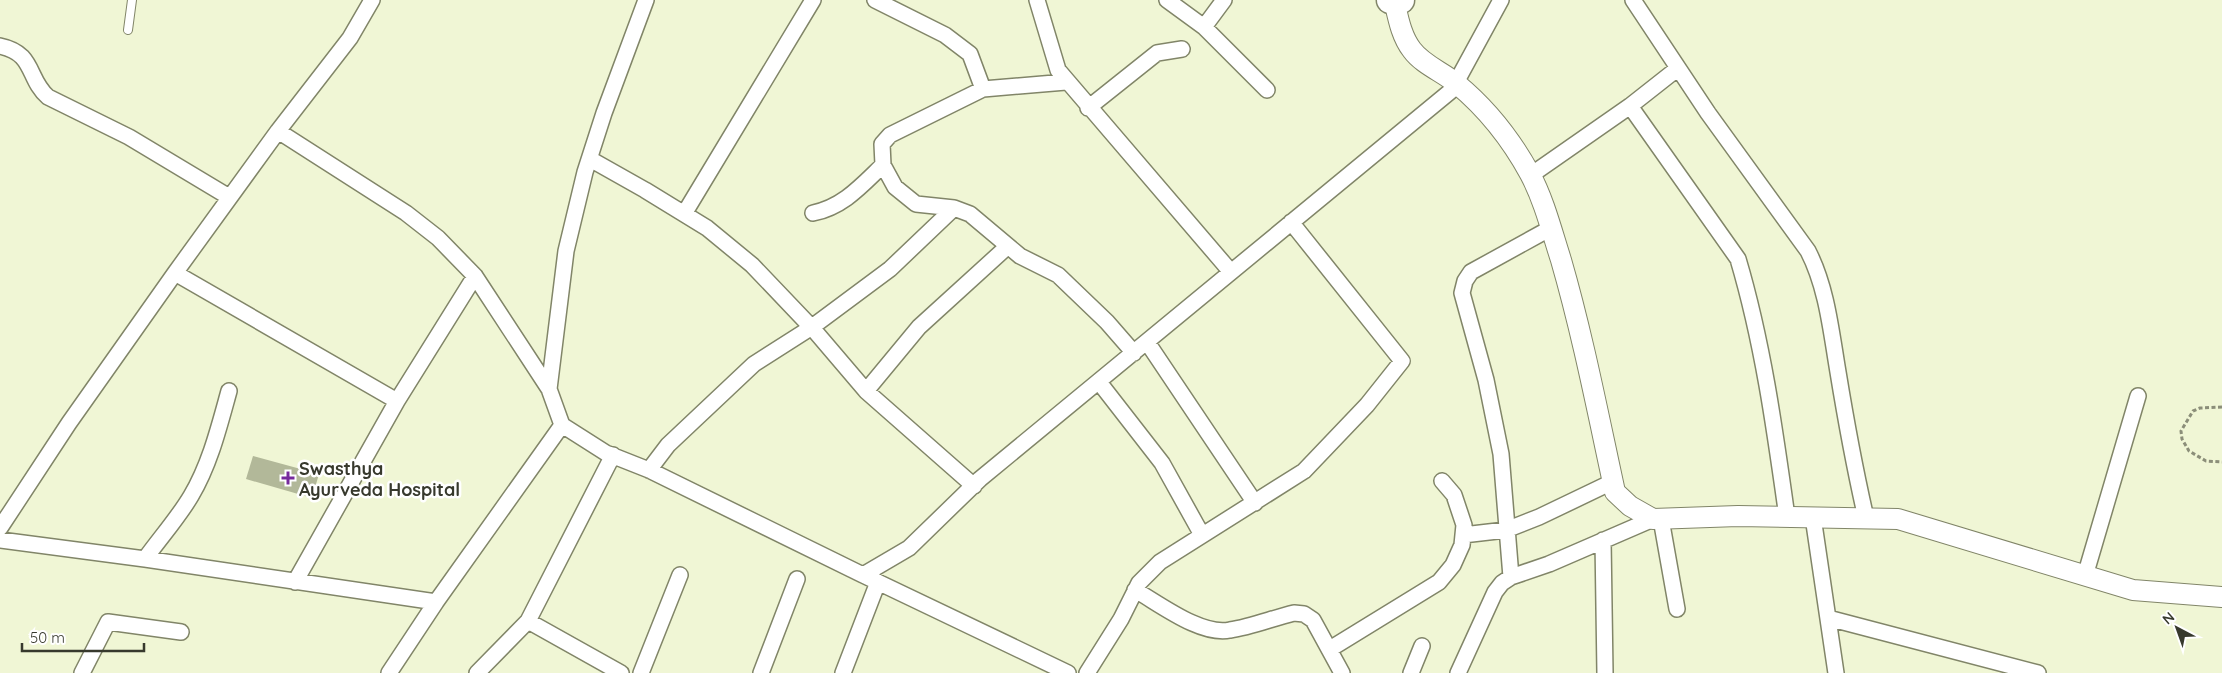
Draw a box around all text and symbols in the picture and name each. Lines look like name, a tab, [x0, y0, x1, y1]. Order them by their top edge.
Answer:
place label: Swasthya Ayurveda Hospital	[299, 457, 460, 501]
marker: Swasthya Ayurveda Hospital	[281, 471, 295, 485]
north arrow	[2152, 603, 2202, 653]
text: N	[2159, 608, 2178, 628]
scale bar	[22, 620, 145, 652]
text: 50 m	[30, 628, 65, 647]

